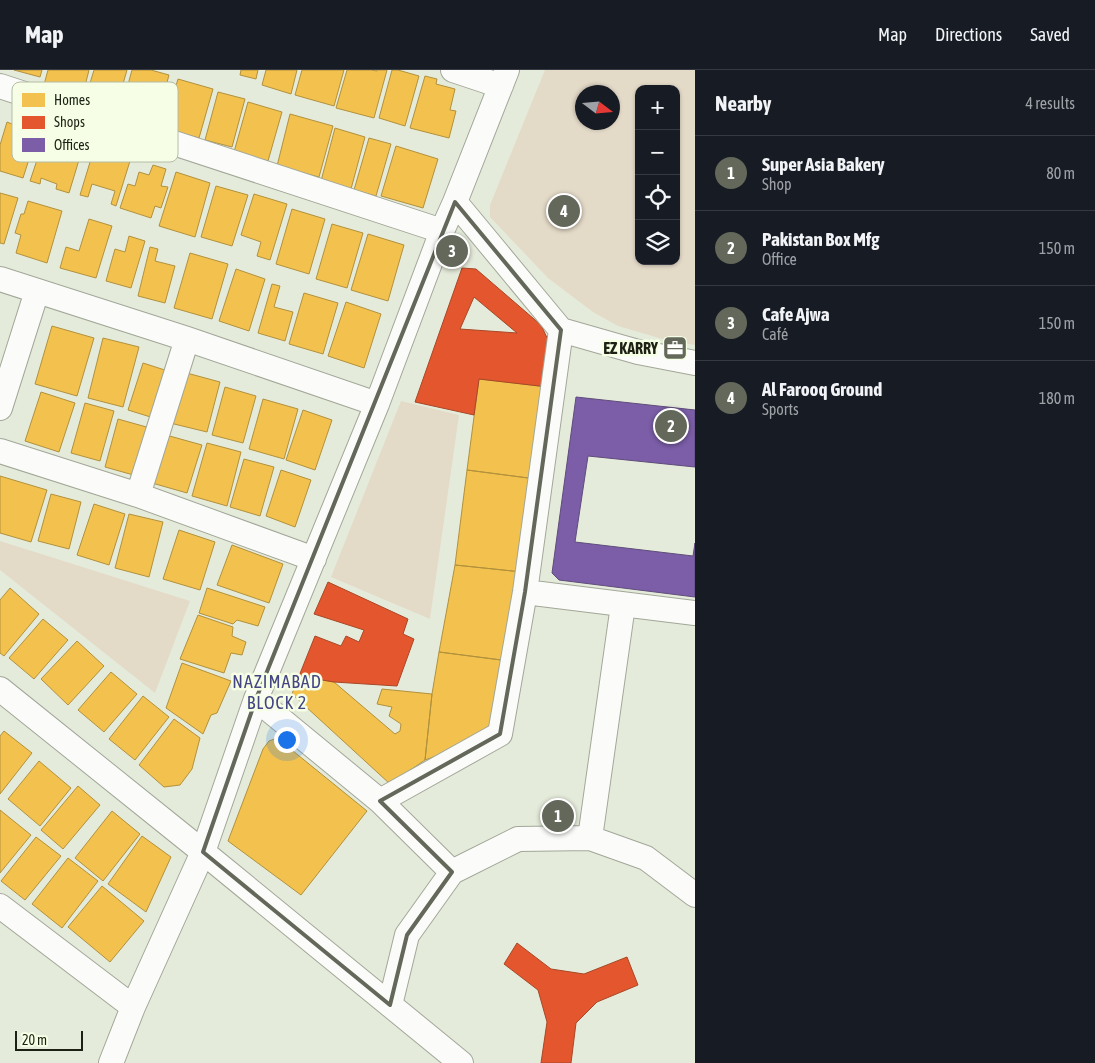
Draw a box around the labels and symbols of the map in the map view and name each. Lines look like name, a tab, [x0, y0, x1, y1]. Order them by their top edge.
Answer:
legend	[12, 82, 178, 162]
north arrow	[575, 85, 620, 130]
text: Homes	[54, 92, 90, 108]
text: Shops	[54, 114, 85, 130]
text: Offices	[54, 137, 90, 153]
pin: 4	[548, 192, 580, 230]
pin: 3	[436, 232, 468, 270]
office icon: EZ KARRY	[662, 335, 688, 361]
place label: EZ KARRY	[603, 339, 659, 357]
pin: 2	[655, 407, 687, 445]
district label: NAZIMABAD BLOCK 2	[232, 671, 322, 713]
your location	[274, 727, 300, 753]
pin: 1	[542, 797, 574, 835]
scale bar	[15, 1028, 82, 1051]

